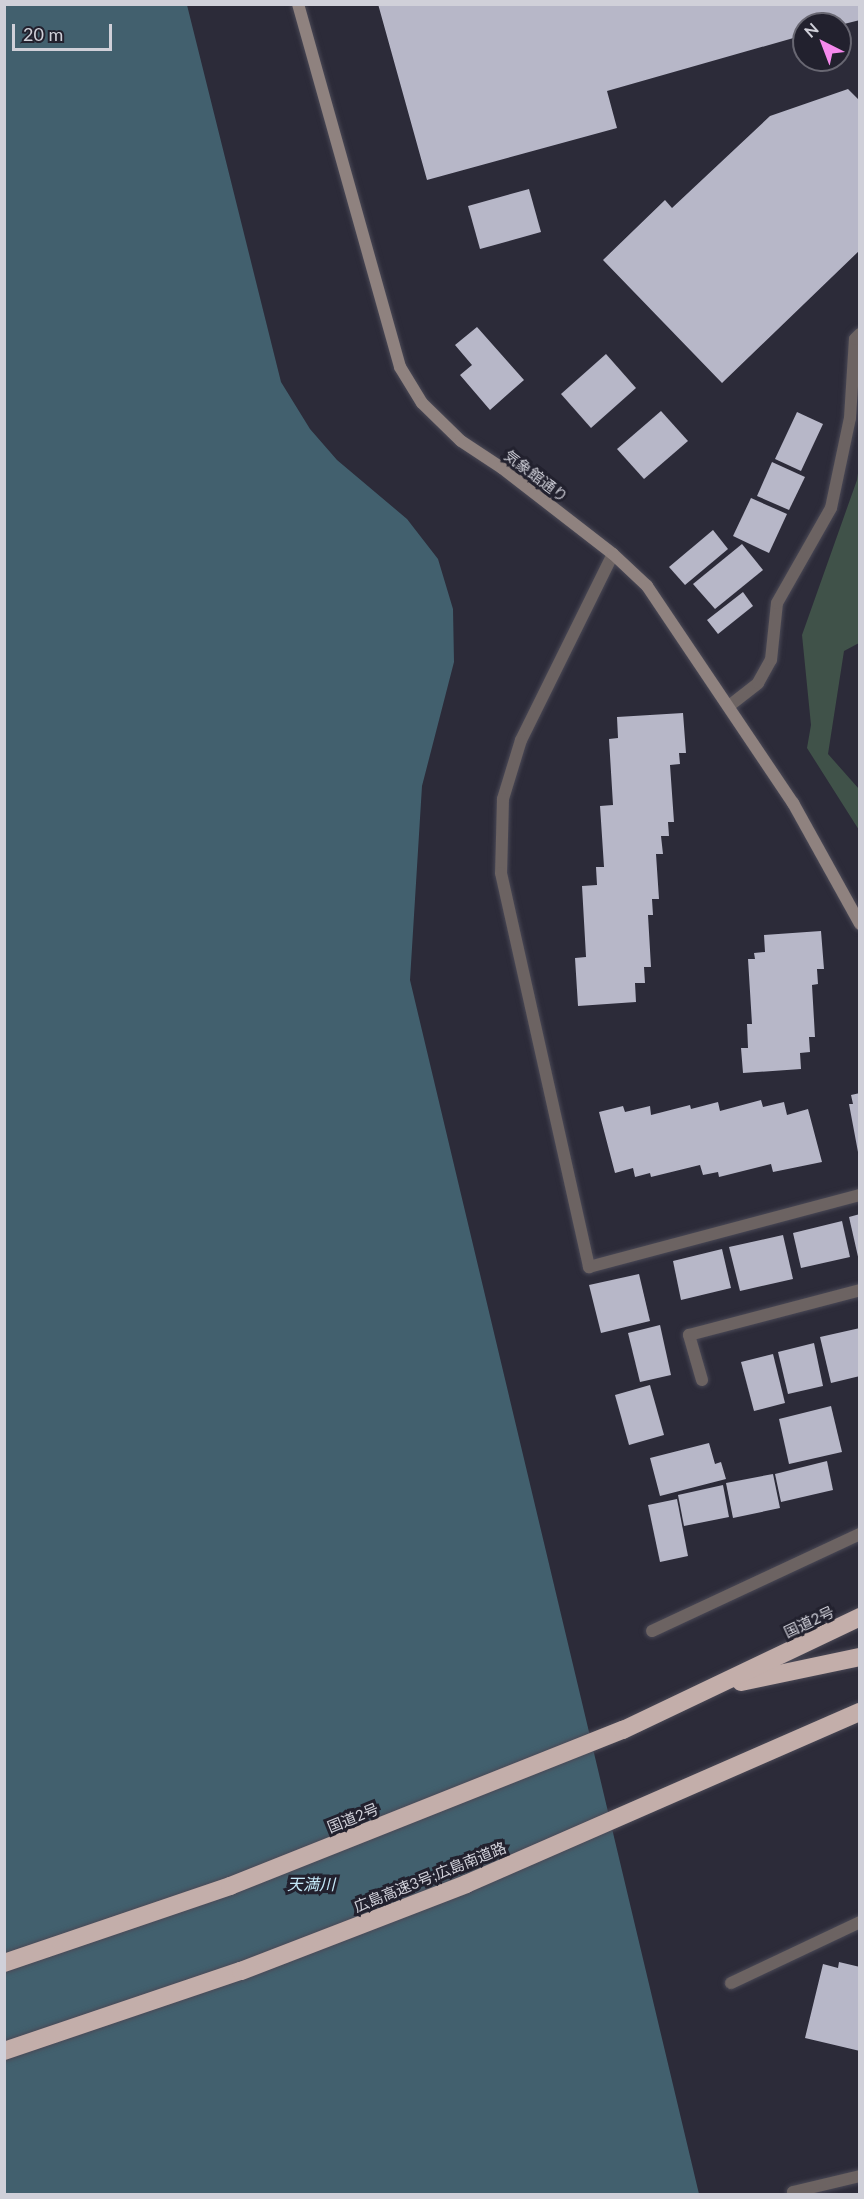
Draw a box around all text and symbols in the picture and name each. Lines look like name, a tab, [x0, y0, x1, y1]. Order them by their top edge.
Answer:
scale bar	[15, 12, 116, 50]
north arrow	[792, 12, 852, 72]
text: N	[800, 19, 822, 41]
text: 20 m	[23, 23, 63, 45]
street label: 気象館通り	[501, 446, 571, 506]
street label: 国道2号	[781, 1602, 837, 1642]
street label: 国道2号	[325, 1800, 381, 1836]
street label: 広島高速3号;広島南道路	[351, 1838, 509, 1916]
water label: 天満川	[287, 1874, 335, 1894]

